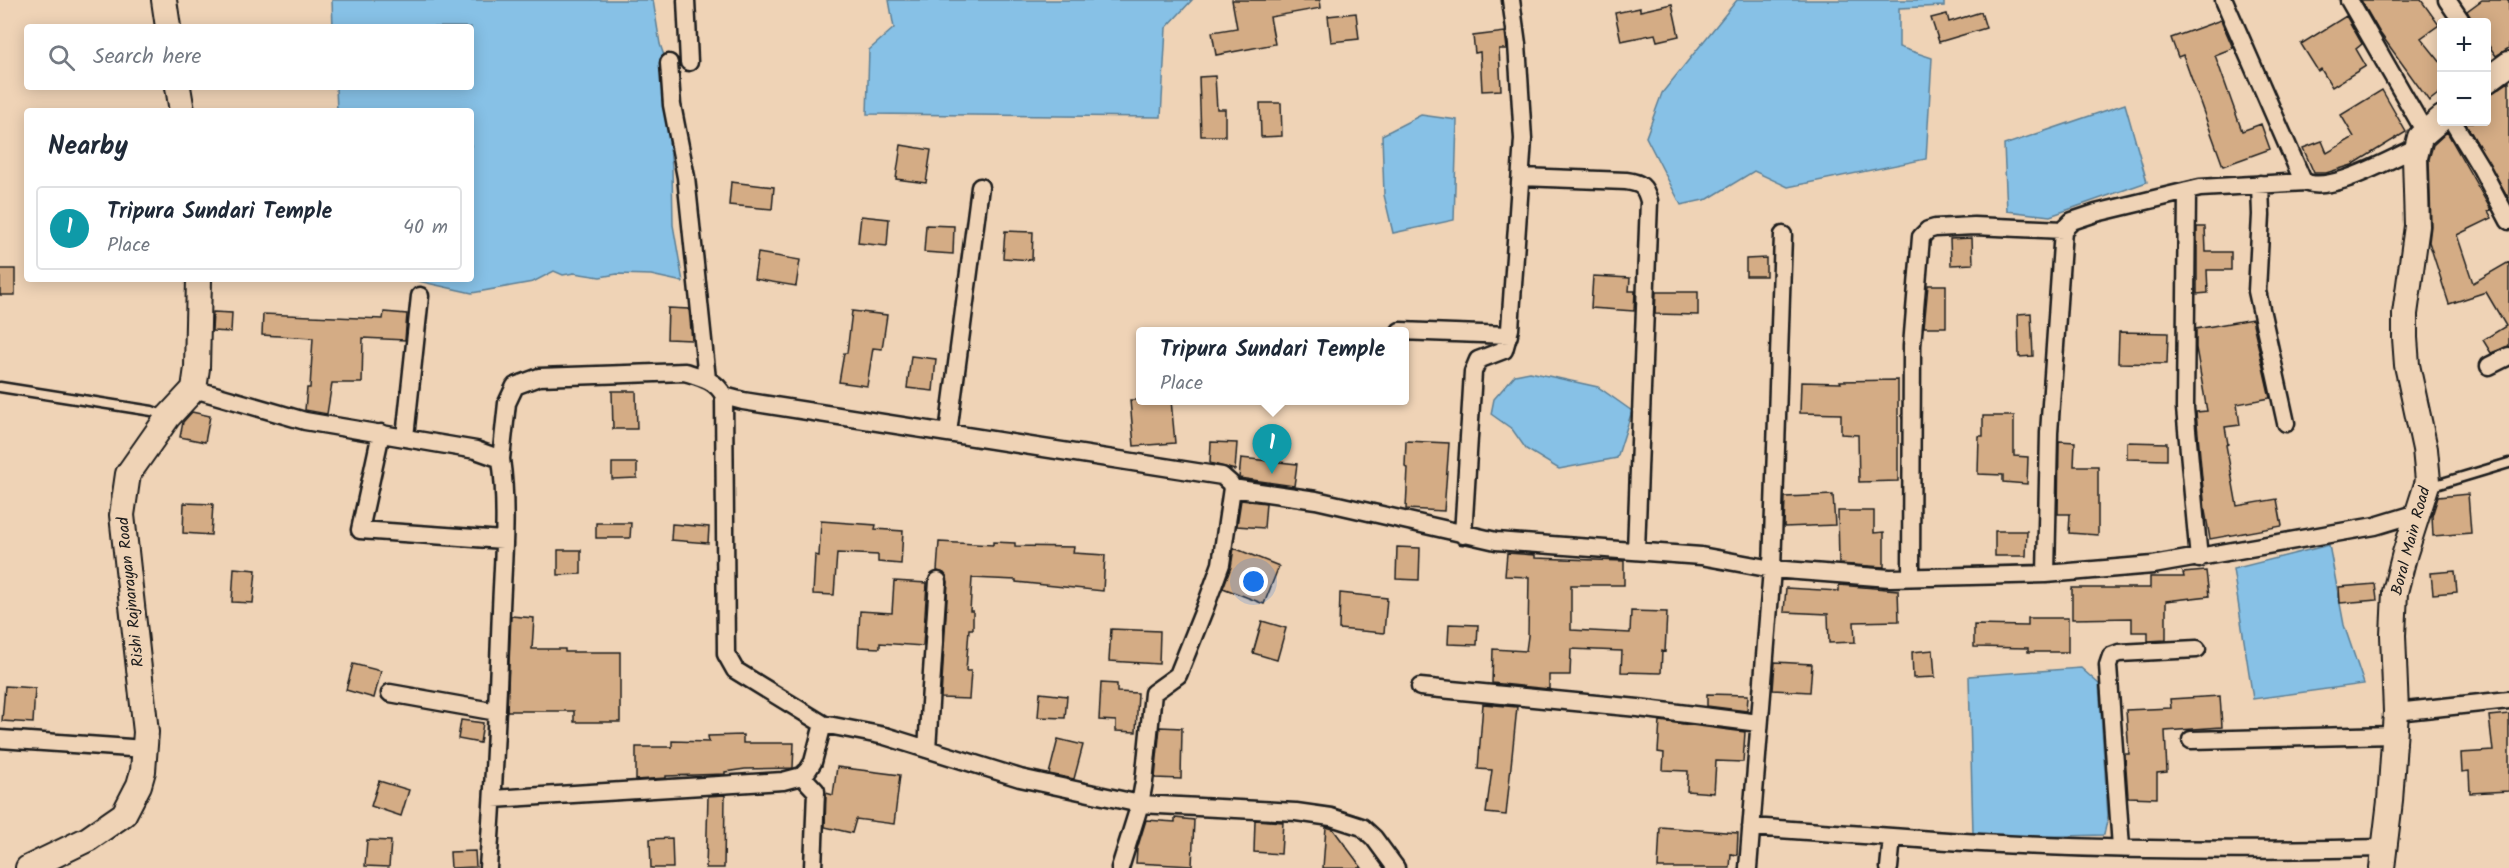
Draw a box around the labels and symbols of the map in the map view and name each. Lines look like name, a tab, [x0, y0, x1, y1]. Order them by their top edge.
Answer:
pin: 1	[1252, 424, 1292, 474]
street label: Boral Main Road	[2384, 483, 2438, 598]
street label: Rishi Rajnarayan Road	[111, 515, 151, 668]
your location	[1239, 567, 1268, 596]

